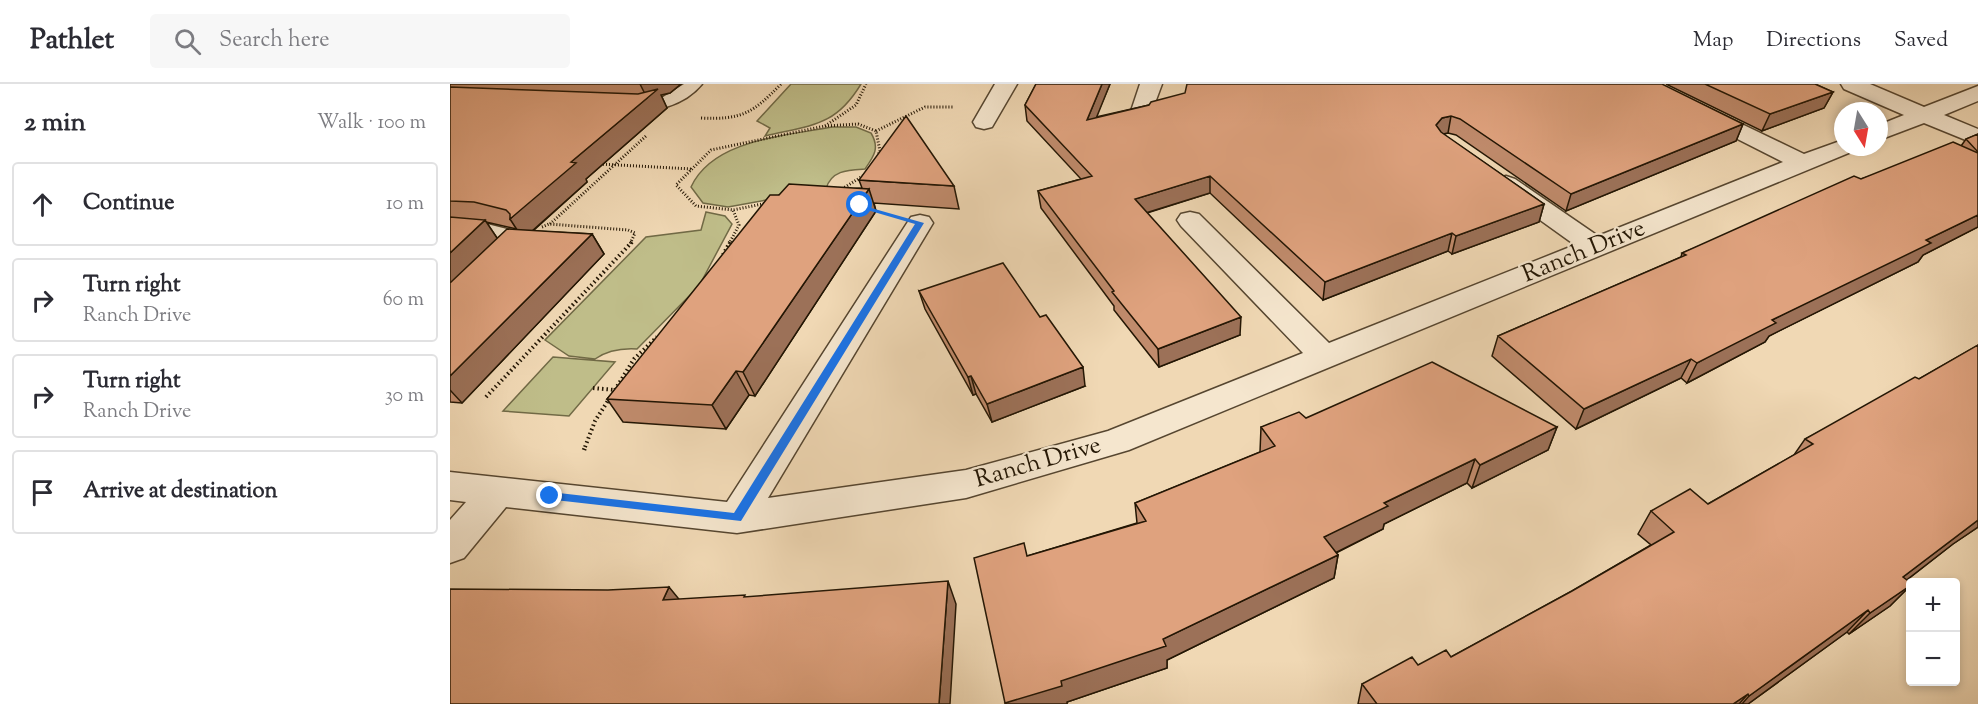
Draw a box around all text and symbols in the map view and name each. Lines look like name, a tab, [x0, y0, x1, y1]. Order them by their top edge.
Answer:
search box	[150, 14, 570, 68]
text: Pathlet	[30, 21, 114, 61]
icon: search	[171, 25, 204, 58]
text: Search here	[219, 25, 329, 57]
text: Map	[1693, 26, 1733, 56]
text: Directions	[1766, 26, 1861, 56]
text: Saved	[1894, 26, 1948, 56]
north arrow	[1834, 102, 1888, 156]
text: 2 min	[24, 105, 86, 142]
text: Walk · 100 m	[317, 109, 426, 138]
icon: ahead	[26, 188, 59, 221]
text: Continue	[83, 188, 174, 220]
text: 10 m	[386, 190, 424, 219]
route start	[846, 191, 872, 217]
street label: Ranch Drive	[1517, 212, 1651, 292]
text: Turn right	[83, 270, 180, 302]
icon: right	[26, 284, 59, 317]
text: 60 m	[383, 286, 424, 315]
text: Ranch Drive	[83, 302, 191, 331]
text: Turn right	[83, 366, 180, 398]
icon: right	[26, 380, 59, 413]
text: 30 m	[385, 382, 424, 411]
text: Ranch Drive	[83, 398, 191, 427]
street label: Ranch Drive	[971, 429, 1105, 497]
icon: arrive	[26, 476, 59, 509]
text: Arrive at destination	[83, 476, 278, 508]
route end	[536, 482, 562, 508]
map controls	[1906, 578, 1960, 686]
button: +	[1906, 578, 1960, 632]
button: −	[1906, 632, 1960, 686]

